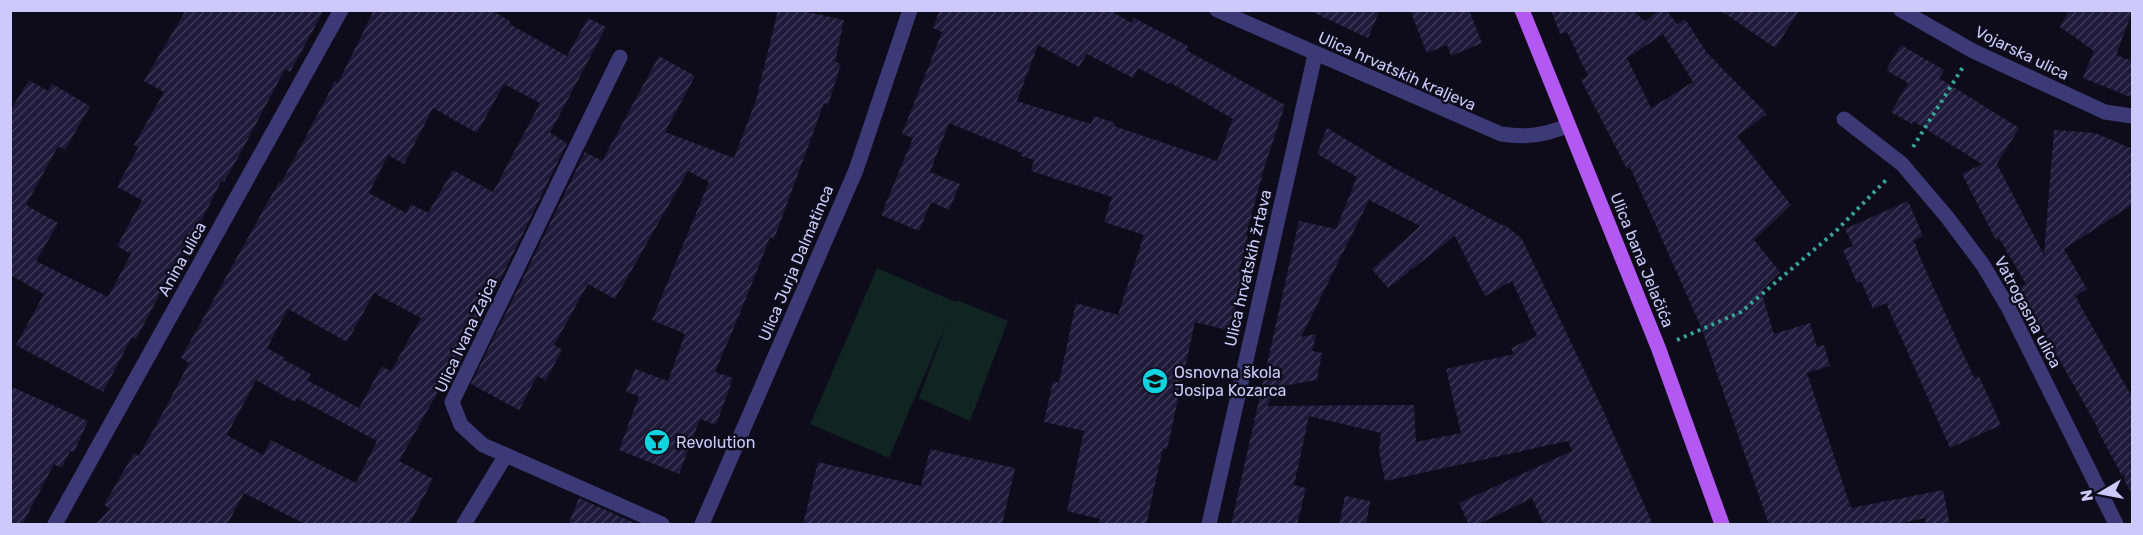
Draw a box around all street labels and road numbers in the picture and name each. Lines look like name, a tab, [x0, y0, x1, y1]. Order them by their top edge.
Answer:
street label: Vojarska ulica	[1972, 22, 2072, 84]
street label: Ulica hrvatskih kraljeva	[1315, 28, 1479, 114]
street label: Ulica Jurja Dalmatinca	[755, 182, 837, 344]
street label: Ulica hrvatskih žrtava	[1221, 188, 1275, 348]
street label: Ulica bana Jelačića	[1606, 190, 1678, 330]
street label: Anina ulica	[154, 219, 210, 299]
street label: Vatrogasna ulica	[1991, 253, 2065, 371]
street label: Ulica Ivana Zajca	[431, 274, 501, 396]

